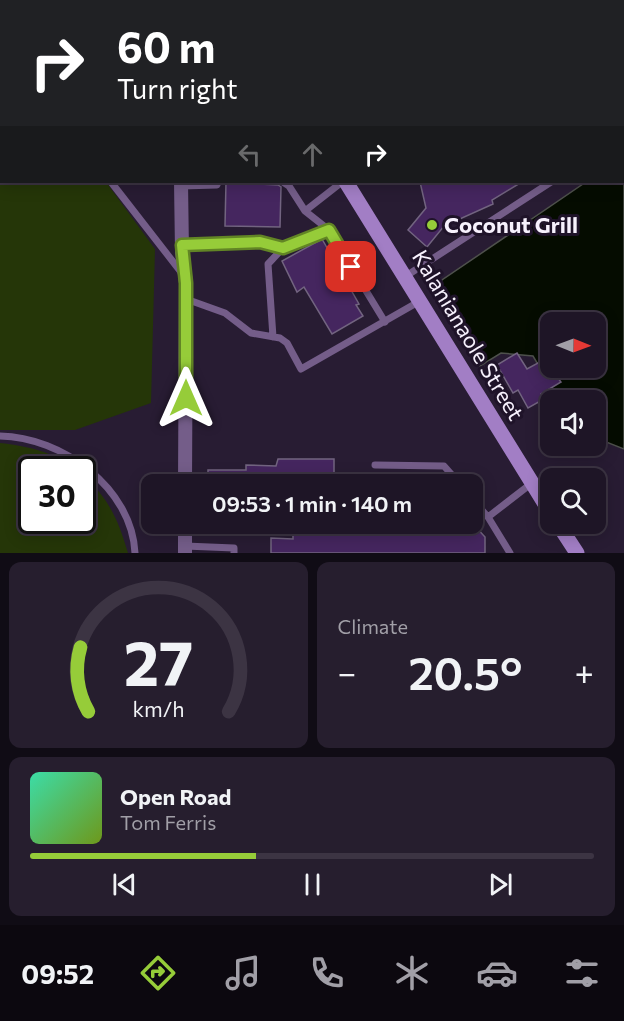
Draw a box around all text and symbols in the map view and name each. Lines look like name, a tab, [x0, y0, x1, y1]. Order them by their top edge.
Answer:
text: 60 m	[117, 20, 216, 72]
icon: right	[18, 24, 96, 102]
text: Turn right	[117, 72, 237, 105]
icon: left	[233, 138, 266, 171]
icon: ahead	[296, 138, 329, 171]
icon: right	[359, 138, 392, 171]
place label: Coconut Grill	[444, 211, 578, 238]
marker: Coconut Grill	[425, 218, 439, 232]
pin	[325, 241, 376, 292]
street label: Kalanianaole Street	[407, 245, 530, 425]
icon: arrive	[334, 250, 367, 283]
north arrow	[540, 312, 606, 378]
map controls	[540, 312, 606, 534]
position arrow	[154, 366, 218, 430]
button: sound	[540, 390, 606, 456]
speed limit sign: 30	[18, 456, 96, 534]
button: search	[540, 468, 606, 534]
text: 09:53 · 1 min · 140 m	[212, 490, 412, 517]
text: Climate	[338, 614, 408, 638]
text: 27	[124, 623, 193, 699]
text: 20.5°	[408, 644, 522, 699]
text: −	[338, 651, 356, 692]
text: +	[575, 651, 594, 692]
text: km/h	[132, 695, 184, 721]
text: Open Road	[120, 783, 231, 810]
text: Tom Ferris	[120, 810, 216, 834]
icon: previous	[108, 868, 141, 901]
icon: pause	[296, 868, 329, 901]
icon: next	[484, 868, 517, 901]
icon: directions	[137, 952, 179, 994]
icon: music	[222, 952, 264, 994]
icon: phone	[306, 952, 348, 994]
icon: climate	[391, 952, 433, 994]
icon: car	[476, 952, 518, 994]
icon: filters	[561, 952, 603, 994]
text: 09:52	[21, 957, 94, 990]

